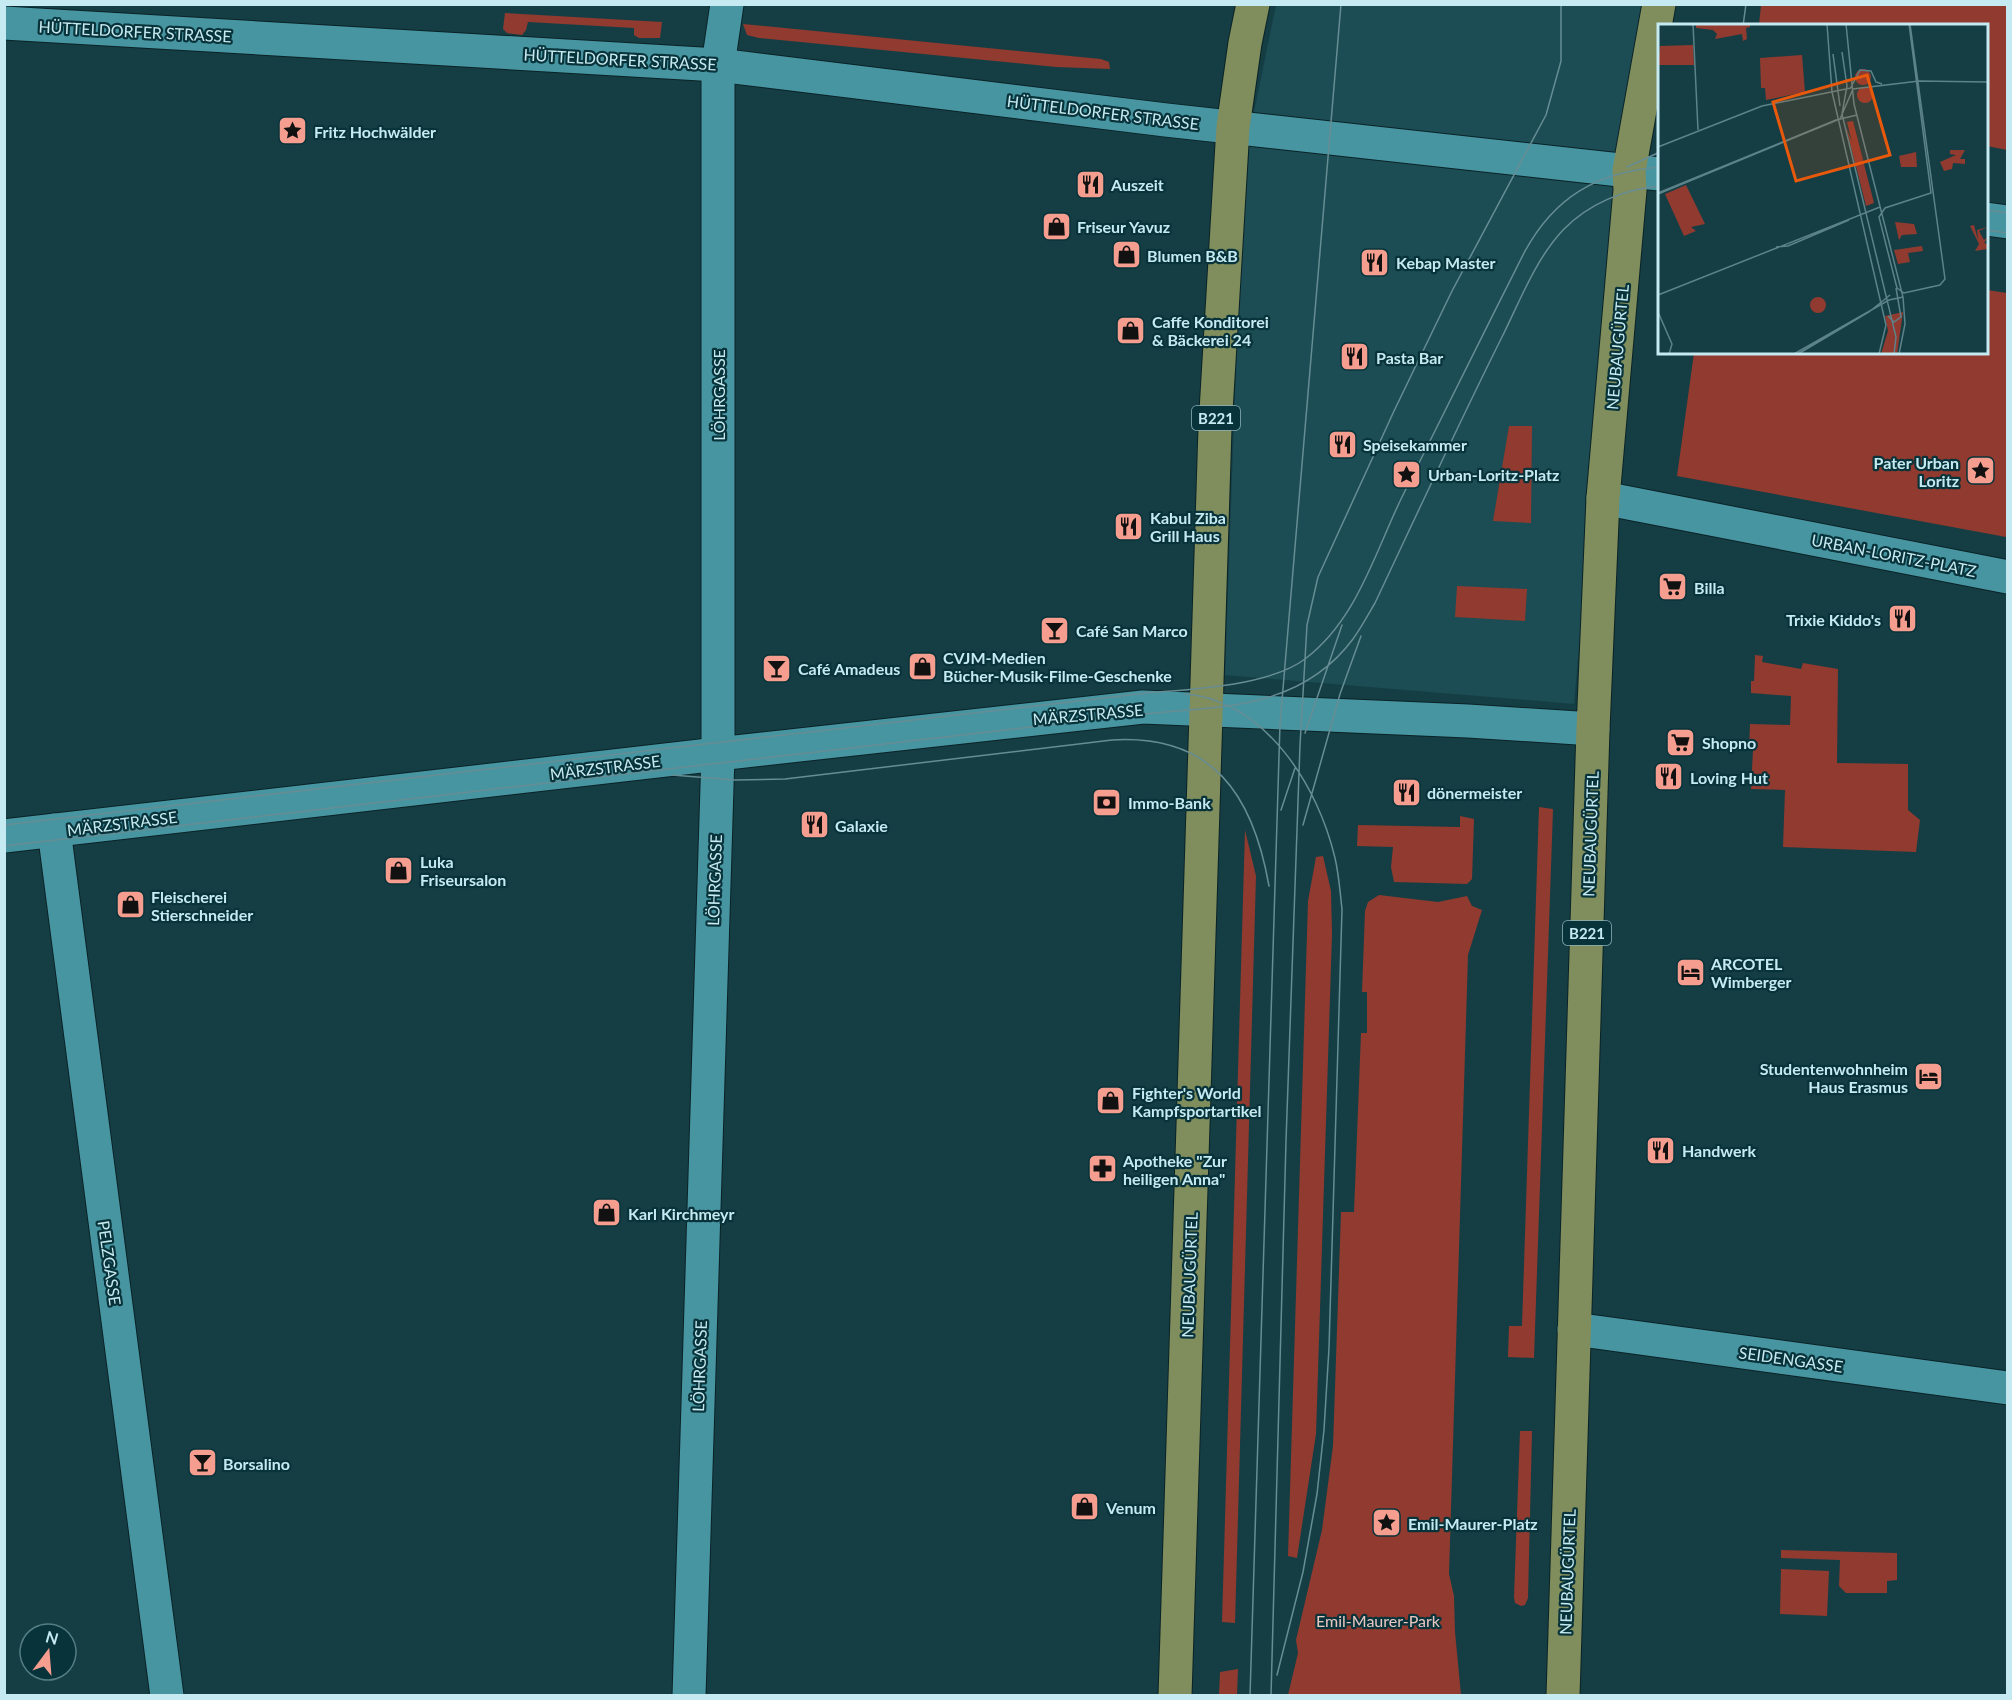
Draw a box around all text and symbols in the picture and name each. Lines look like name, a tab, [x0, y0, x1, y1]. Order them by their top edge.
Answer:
street label: HÜTTELDORFER STRASSE	[38, 16, 232, 46]
inset map	[1658, 24, 1988, 354]
street label: HÜTTELDORFER STRASSE	[523, 44, 717, 74]
street label: HÜTTELDORFER STRASSE	[1006, 91, 1200, 133]
place icon: Fritz Hochwälder	[277, 115, 309, 147]
place label: Fritz Hochwälder	[314, 122, 436, 141]
restaurant icon: Auszeit	[1074, 168, 1106, 200]
place label: Auszeit	[1110, 175, 1164, 194]
shop icon: Friseur Yavuz	[1040, 210, 1072, 242]
place label: Friseur Yavuz	[1077, 217, 1170, 236]
shop icon: Blumen B&B	[1110, 239, 1142, 271]
place label: Blumen B&B	[1147, 246, 1238, 265]
restaurant icon: Kebap Master	[1359, 246, 1391, 278]
place label: Kebap Master	[1396, 253, 1496, 272]
street label: NEUBAUGÜRTEL	[1602, 284, 1632, 410]
place label: Caffe Konditorei & Bäckerei 24	[1152, 312, 1269, 349]
shop icon: Caffe Konditorei & Bäckerei 24	[1115, 314, 1147, 346]
restaurant icon: Pasta Bar	[1339, 341, 1371, 373]
place label: Pasta Bar	[1376, 348, 1443, 367]
street label: LÖHRGASSE	[709, 349, 728, 441]
road number: B221	[1192, 406, 1240, 430]
restaurant icon: Speisekammer	[1326, 428, 1358, 460]
place label: Speisekammer	[1363, 435, 1467, 454]
place label: Pater Urban Loritz	[1874, 453, 1959, 490]
place icon: Pater Urban Loritz	[1964, 455, 1996, 487]
place icon: Urban-Loritz-Platz	[1391, 458, 1423, 490]
place label: Urban-Loritz-Platz	[1428, 465, 1559, 484]
place label: Kabul Ziba Grill Haus	[1150, 508, 1226, 545]
restaurant icon: Kabul Ziba Grill Haus	[1113, 510, 1145, 542]
street label: URBAN-LORITZ-PLATZ	[1810, 530, 1978, 580]
supermarket icon: Billa	[1657, 571, 1689, 603]
place label: Billa	[1694, 578, 1725, 597]
restaurant icon: Trixie Kiddo's	[1886, 603, 1918, 635]
place label: Trixie Kiddo's	[1786, 610, 1881, 629]
bar icon: Café San Marco	[1039, 614, 1071, 646]
place label: Café San Marco	[1076, 621, 1188, 640]
place label: CVJM-Medien Bücher-Musik-Filme-Geschenke	[943, 648, 1172, 685]
shop icon: CVJM-Medien Bücher-Musik-Filme-Geschenke	[906, 650, 938, 682]
bar icon: Café Amadeus	[761, 652, 793, 684]
place label: Café Amadeus	[798, 659, 900, 678]
street label: MÄRZSTRASSE	[1032, 700, 1144, 728]
supermarket icon: Shopno	[1665, 726, 1697, 758]
place label: Shopno	[1702, 733, 1756, 752]
street label: MÄRZSTRASSE	[549, 751, 661, 783]
restaurant icon: Loving Hut	[1653, 761, 1685, 793]
place label: Loving Hut	[1690, 768, 1768, 787]
street label: NEUBAUGÜRTEL	[1578, 771, 1602, 897]
restaurant icon: dönermeister	[1390, 776, 1422, 808]
place label: dönermeister	[1427, 783, 1522, 802]
bank icon: Immo-Bank	[1091, 786, 1123, 818]
place label: Immo-Bank	[1128, 793, 1211, 812]
street label: MÄRZSTRASSE	[66, 807, 178, 839]
restaurant icon: Galaxie	[798, 809, 830, 841]
place label: Galaxie	[835, 816, 888, 835]
street label: LÖHRGASSE	[703, 834, 725, 926]
place label: Luka Friseursalon	[420, 852, 506, 889]
shop icon: Luka Friseursalon	[383, 854, 415, 886]
place label: Fleischerei Stierschneider	[151, 887, 253, 924]
shop icon: Fleischerei Stierschneider	[114, 889, 146, 921]
road number: B221	[1563, 921, 1611, 945]
place label: ARCOTEL Wimberger	[1710, 954, 1792, 991]
hotel icon: ARCOTEL Wimberger	[1674, 956, 1706, 988]
place label: Studentenwohnheim Haus Erasmus	[1760, 1059, 1908, 1096]
hotel icon: Studentenwohnheim Haus Erasmus	[1913, 1061, 1945, 1093]
place label: Fighter's World Kampfsportartikel	[1132, 1083, 1261, 1120]
shop icon: Fighter's World Kampfsportartikel	[1095, 1085, 1127, 1117]
restaurant icon: Handwerk	[1645, 1134, 1677, 1166]
place label: Handwerk	[1682, 1141, 1757, 1160]
place label: Apotheke "Zur heiligen Anna"	[1122, 1151, 1227, 1188]
pharmacy icon: Apotheke "Zur heiligen Anna"	[1086, 1153, 1118, 1185]
shop icon: Karl Kirchmeyr	[591, 1197, 623, 1229]
place label: Karl Kirchmeyr	[628, 1204, 735, 1223]
street label: NEUBAUGÜRTEL	[1177, 1212, 1201, 1338]
street label: PELZGASSE	[95, 1219, 125, 1307]
street label: LÖHRGASSE	[688, 1320, 710, 1412]
street label: SEIDENGASSE	[1738, 1342, 1844, 1376]
bar icon: Borsalino	[186, 1447, 218, 1479]
place label: Borsalino	[223, 1454, 290, 1473]
shop icon: Venum	[1069, 1491, 1101, 1523]
place label: Venum	[1105, 1498, 1156, 1517]
place icon: Emil-Maurer-Platz	[1371, 1507, 1403, 1539]
street label: NEUBAUGÜRTEL	[1555, 1509, 1579, 1635]
place label: Emil-Maurer-Platz	[1408, 1514, 1538, 1533]
park label: Emil-Maurer-Park	[1316, 1611, 1441, 1630]
north arrow	[18, 1622, 78, 1682]
text: N	[44, 1626, 61, 1648]

